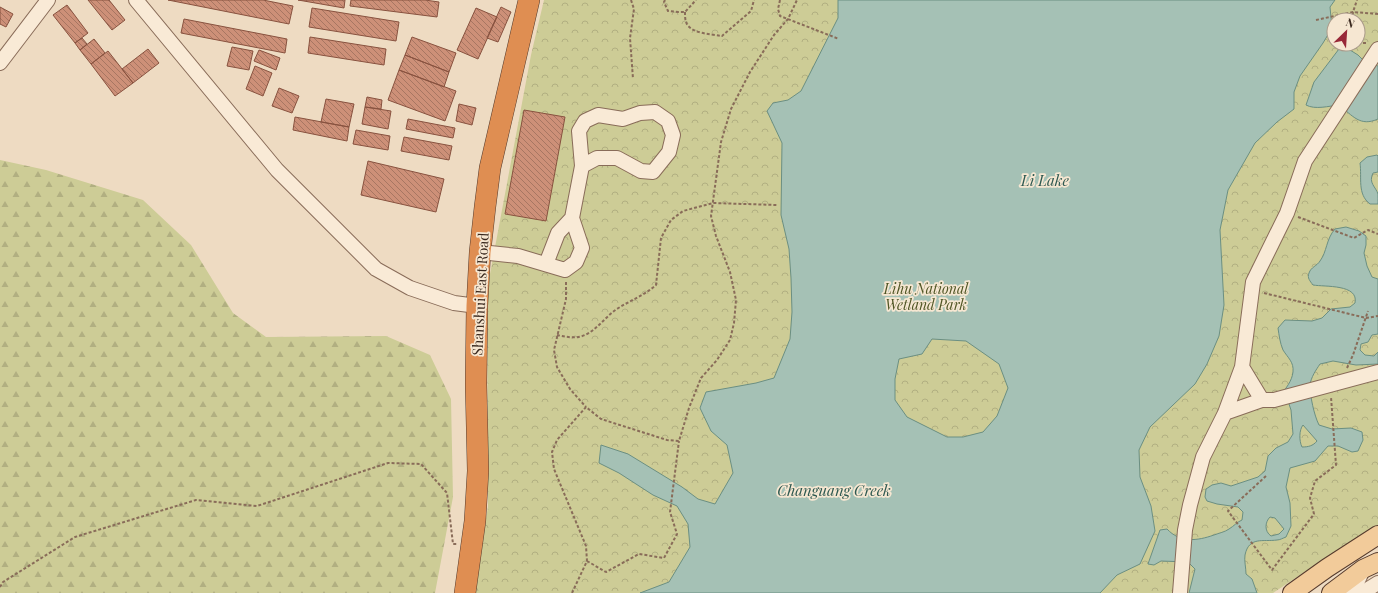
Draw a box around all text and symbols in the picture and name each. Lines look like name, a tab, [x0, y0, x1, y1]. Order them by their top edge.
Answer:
north arrow	[1326, 12, 1366, 52]
text: N	[1344, 14, 1357, 31]
water label: Li Lake	[1020, 170, 1070, 190]
street label: Shanshui East Road	[467, 232, 493, 356]
park label: Lihu National Wetland Park	[883, 279, 969, 314]
water label: Changuang Creek	[777, 480, 891, 500]

